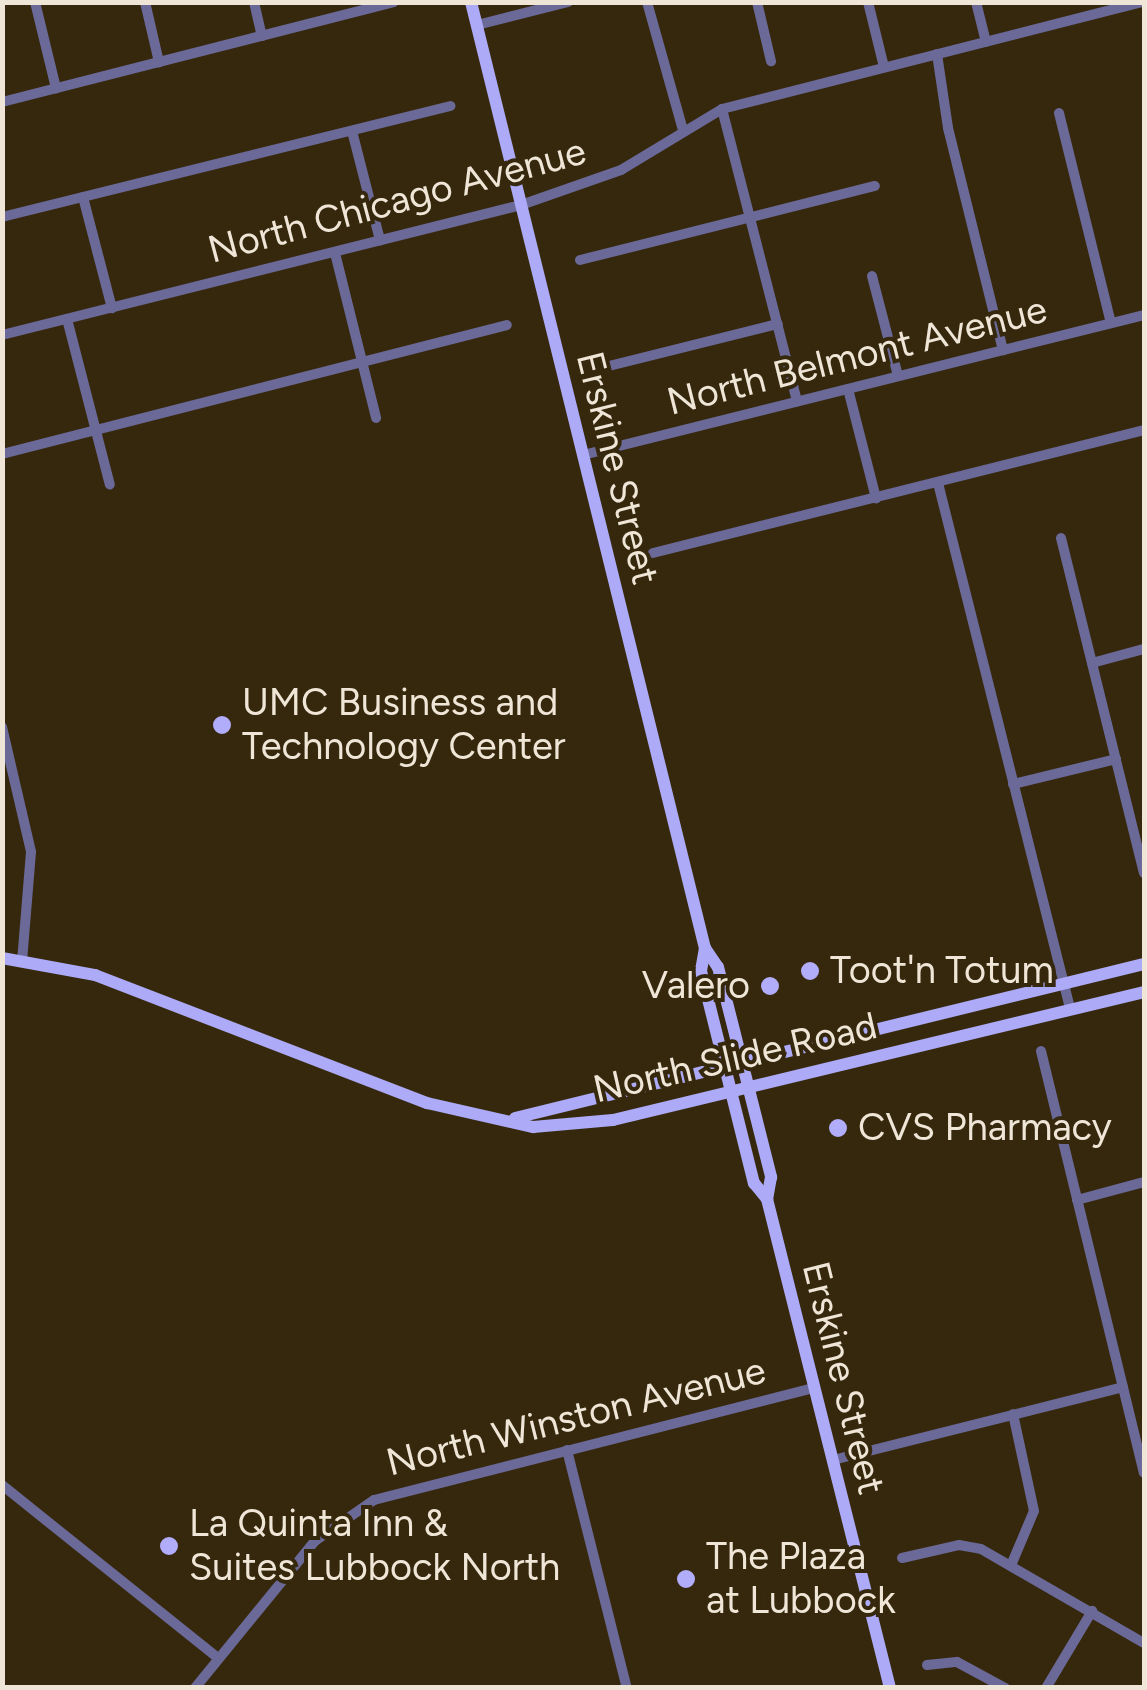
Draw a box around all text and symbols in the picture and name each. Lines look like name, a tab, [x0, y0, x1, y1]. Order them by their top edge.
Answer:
street label: North Chicago Avenue	[203, 129, 591, 273]
street label: North Belmont Avenue	[663, 287, 1051, 425]
street label: Erskine Street	[566, 347, 668, 589]
place label: UMC Business and Technology Center	[242, 680, 566, 769]
marker: UMC Business and Technology Center	[211, 714, 233, 736]
place label: Toot'n Totum	[830, 948, 1054, 994]
marker: Toot'n Totum	[799, 960, 821, 982]
place label: Valero	[642, 963, 750, 1009]
marker: Valero	[759, 975, 781, 997]
street label: North Slide Road	[589, 1003, 881, 1113]
place label: CVS Pharmacy	[858, 1105, 1112, 1151]
marker: CVS Pharmacy	[827, 1117, 849, 1139]
street label: Erskine Street	[792, 1257, 894, 1499]
street label: North Winston Avenue	[382, 1348, 770, 1486]
place label: La Quinta Inn & Suites Lubbock North	[189, 1501, 560, 1590]
place label: The Plaza at Lubbock	[706, 1534, 896, 1624]
marker: La Quinta Inn & Suites Lubbock North	[158, 1535, 180, 1557]
marker: The Plaza at Lubbock	[675, 1568, 697, 1590]

